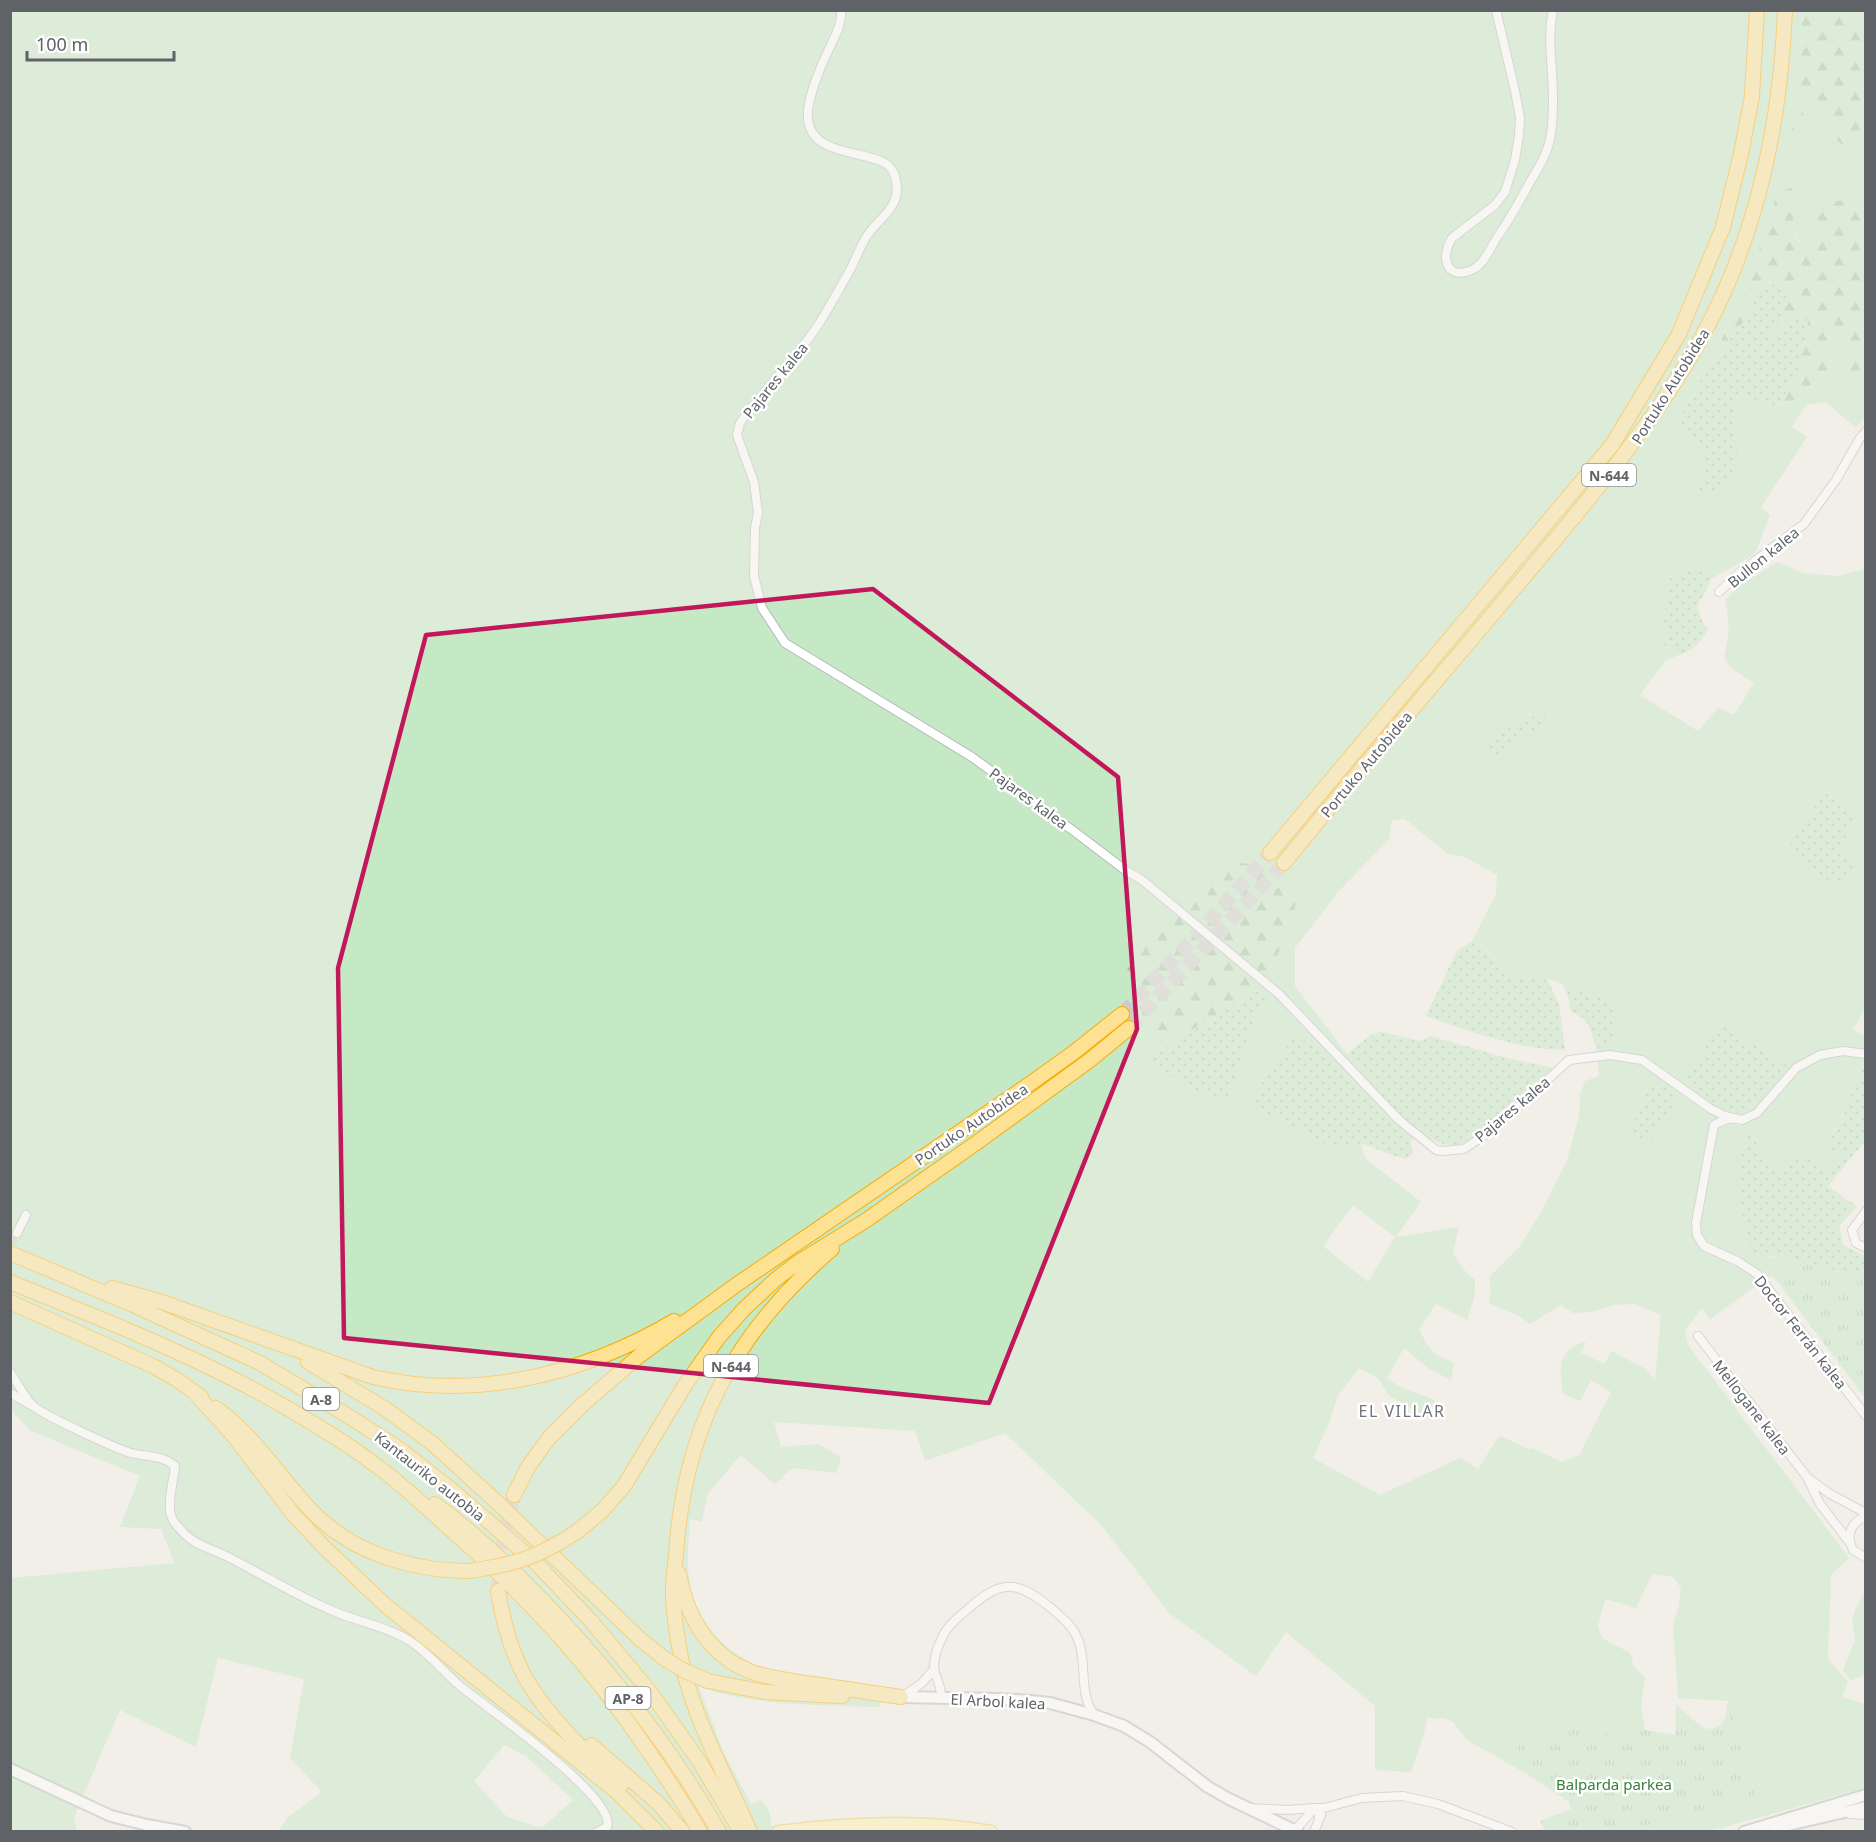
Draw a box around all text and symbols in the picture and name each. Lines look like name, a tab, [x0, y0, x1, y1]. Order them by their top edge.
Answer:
scale bar	[27, 24, 174, 62]
text: 100 m	[36, 32, 88, 56]
street label: Portuko Autobidea	[1626, 324, 1714, 448]
street label: Pajares kalea	[738, 338, 812, 422]
road number: N-644	[1582, 464, 1636, 486]
street label: Bullon kalea	[1723, 522, 1803, 592]
street label: Portuko Autobidea	[1316, 707, 1416, 821]
street label: Pajares kalea	[986, 763, 1072, 833]
street label: Pajares kalea	[1470, 1072, 1554, 1146]
street label: Portuko Autobidea	[910, 1079, 1032, 1169]
street label: Doctor Ferrán kalea	[1750, 1271, 1852, 1393]
road number: N-644	[704, 1355, 758, 1377]
street label: Mellogane kalea	[1709, 1355, 1795, 1459]
road number: A-8	[303, 1388, 339, 1410]
district label: EL VILLAR	[1359, 1400, 1445, 1422]
street label: Kantauriko autobia	[371, 1427, 489, 1525]
road number: AP-8	[606, 1687, 650, 1709]
street label: El Arbol kalea	[950, 1689, 1046, 1713]
park label: Balparda parkea	[1556, 1774, 1672, 1794]

